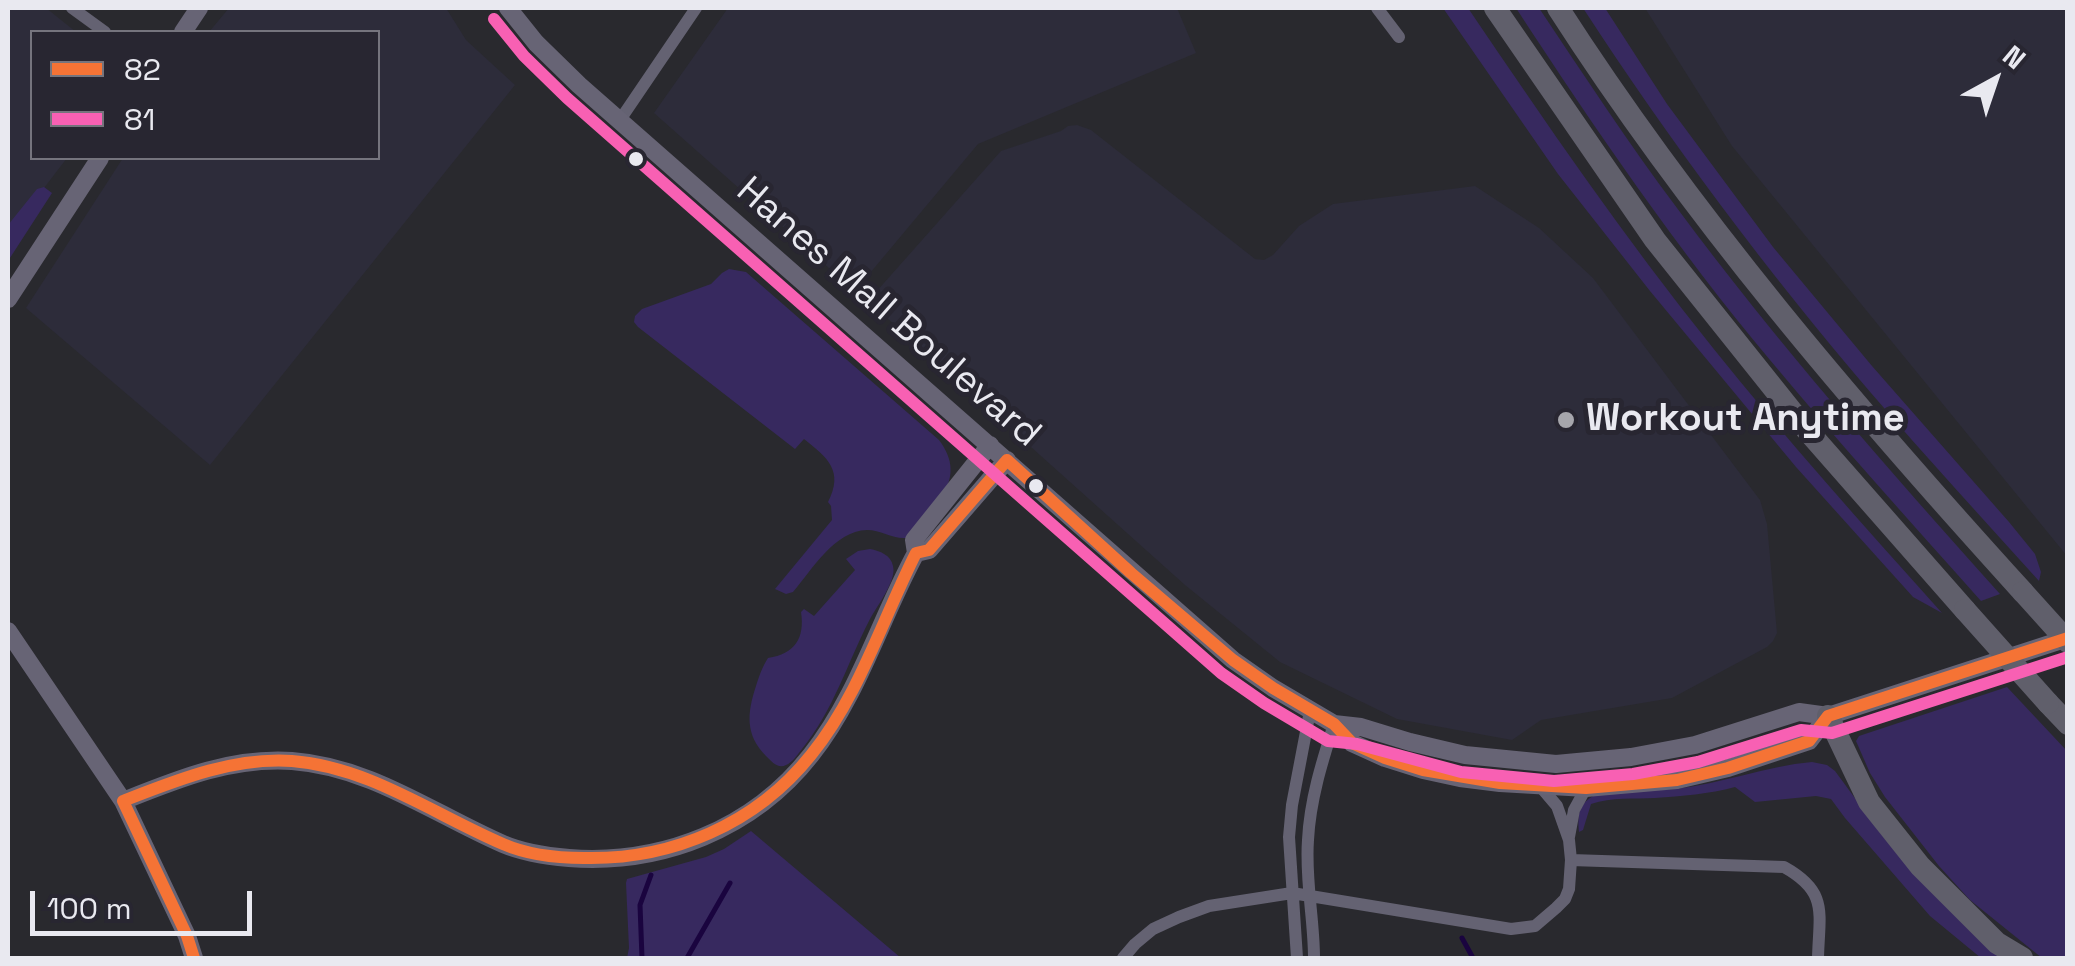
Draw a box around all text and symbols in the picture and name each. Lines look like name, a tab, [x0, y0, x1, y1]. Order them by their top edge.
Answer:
legend	[30, 30, 380, 160]
north arrow	[1945, 30, 2045, 130]
text: N	[1996, 37, 2033, 77]
text: 82	[124, 50, 161, 89]
text: 81	[124, 100, 155, 139]
unlabelled marker	[626, 149, 646, 169]
street label: Hanes Mall Boulevard	[727, 168, 1049, 458]
place label: Workout Anytime	[1586, 397, 1905, 443]
marker: Workout Anytime	[1555, 409, 1577, 431]
unlabelled marker	[1026, 476, 1046, 496]
scale bar	[35, 871, 258, 933]
text: 100 m	[47, 889, 132, 928]

